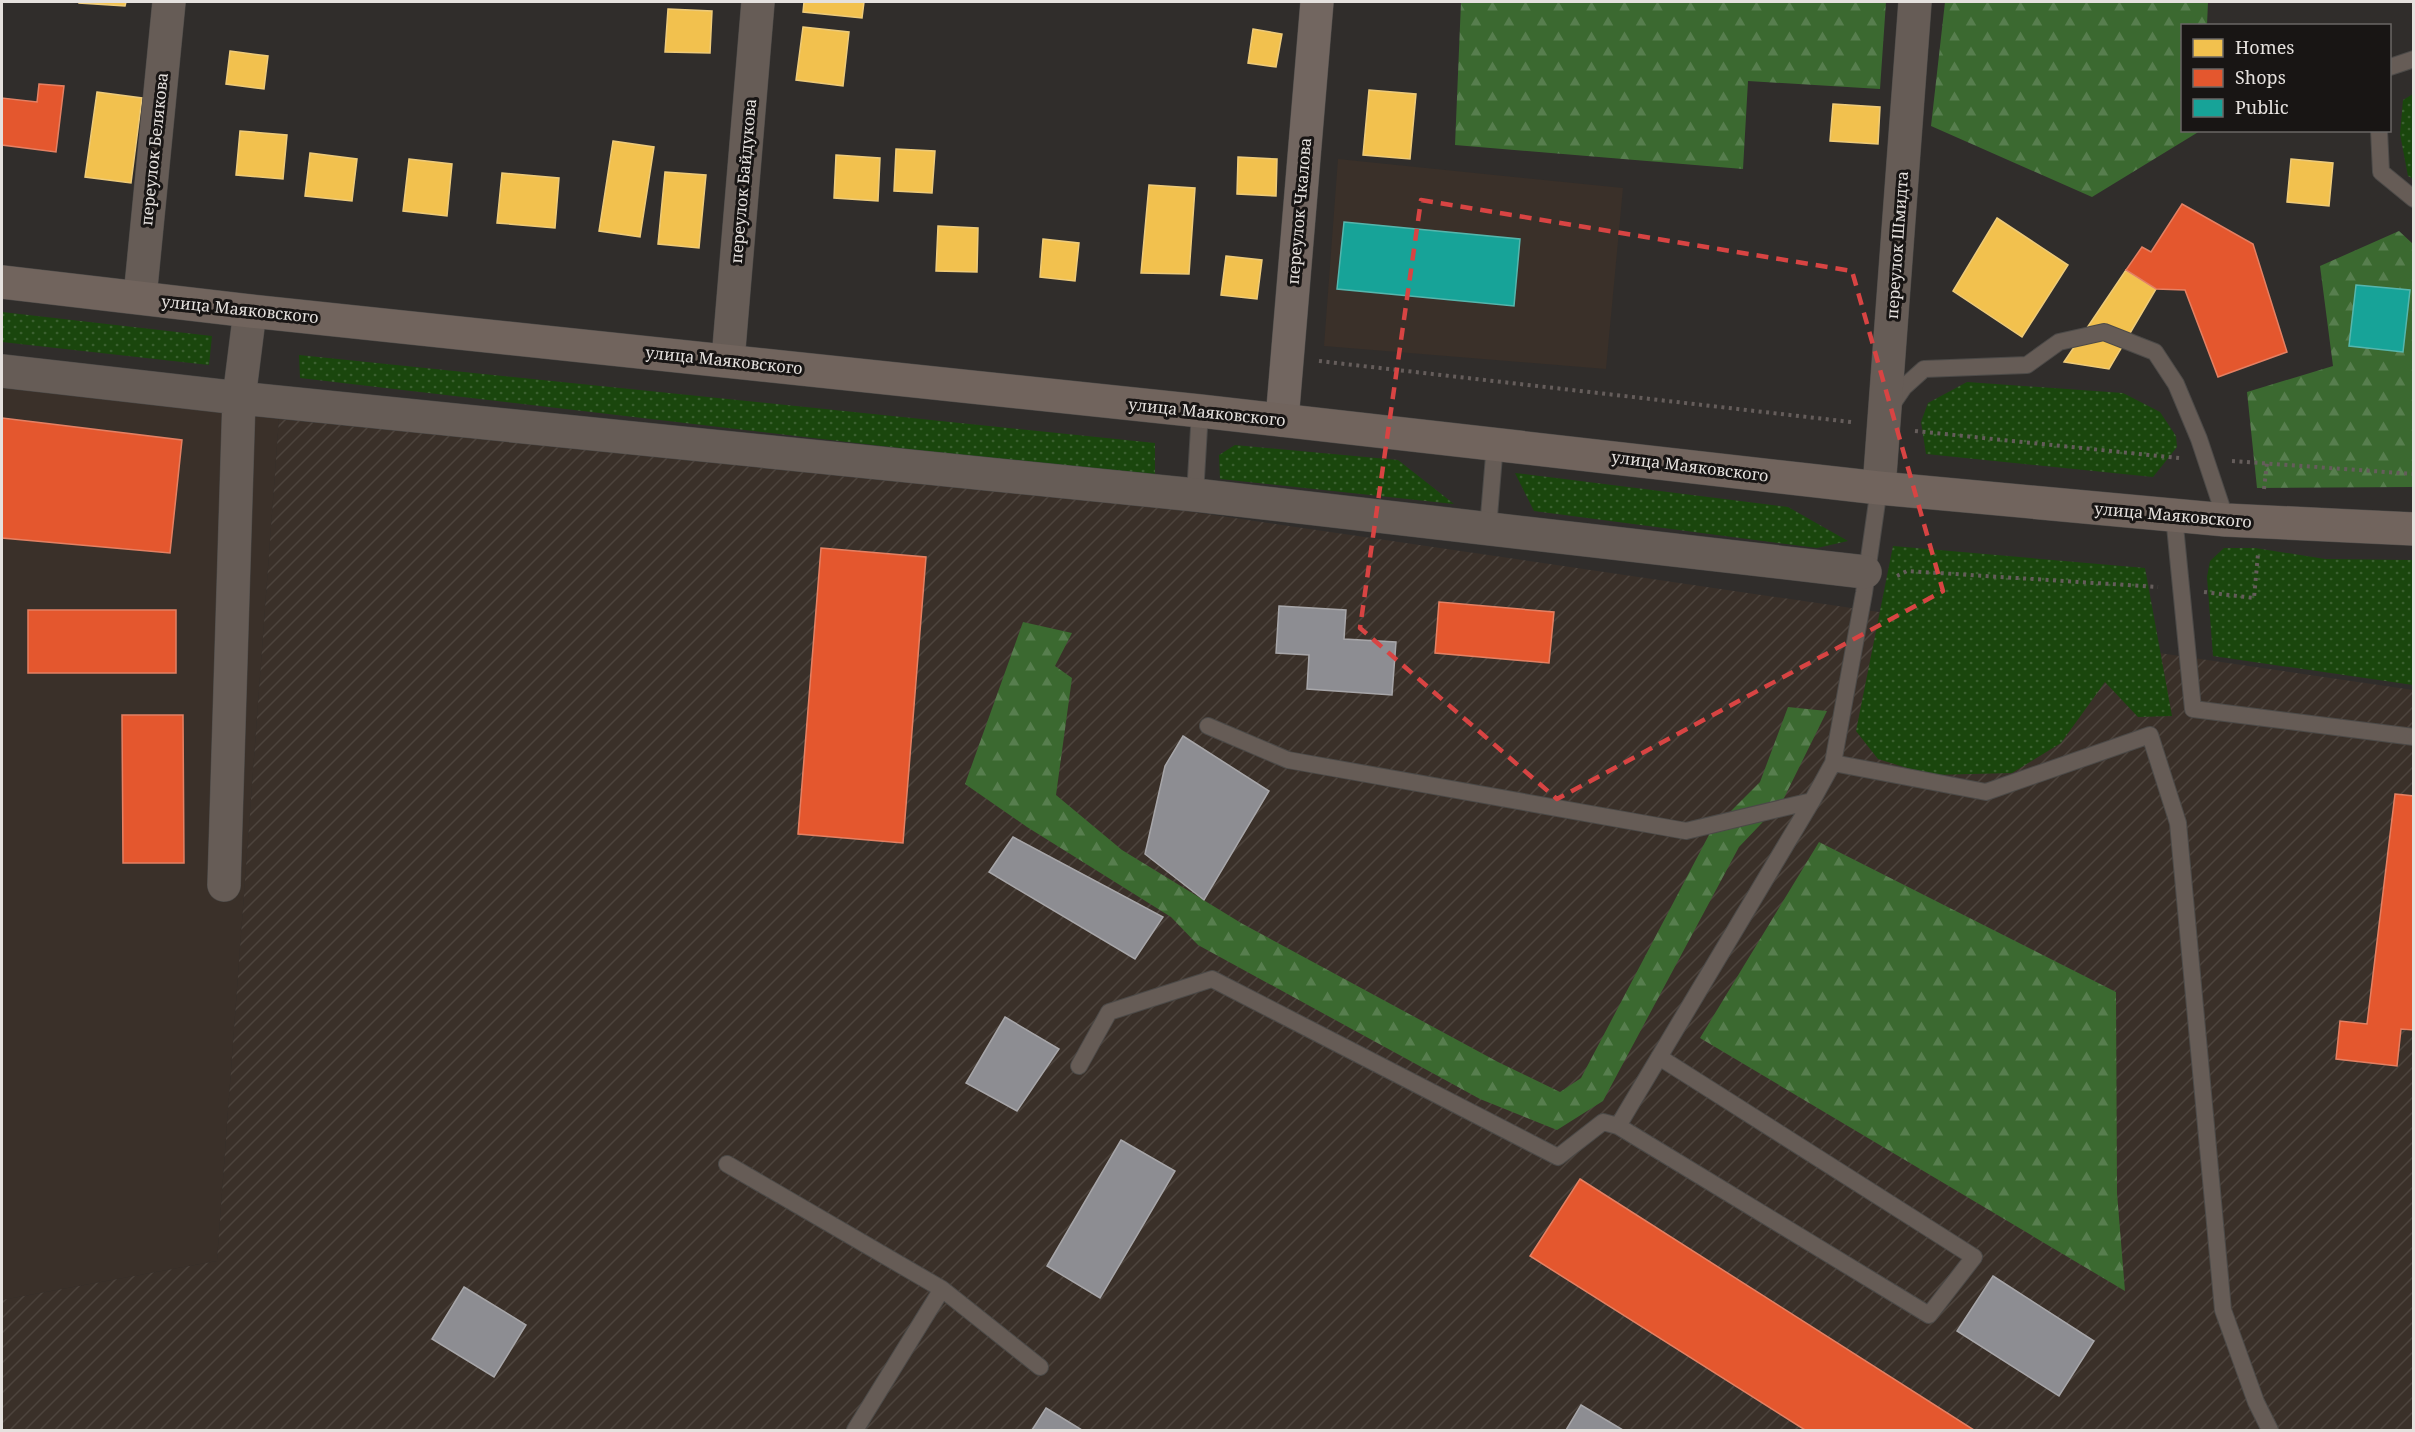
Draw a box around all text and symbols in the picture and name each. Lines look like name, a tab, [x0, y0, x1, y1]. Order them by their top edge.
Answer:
legend	[2181, 24, 2391, 132]
text: Homes	[2235, 35, 2294, 59]
text: Shops	[2235, 65, 2286, 89]
street label: переулок Белякова	[135, 71, 173, 227]
text: Public	[2235, 95, 2289, 119]
street label: переулок Байдукова	[725, 98, 761, 264]
street label: переулок Чкалова	[1282, 137, 1316, 285]
street label: переулок Шмидта	[1881, 170, 1913, 320]
street label: улица Маяковского	[160, 290, 320, 328]
street label: улица Маяковского	[644, 341, 804, 379]
street label: улица Маяковского	[1127, 393, 1287, 431]
street label: улица Маяковского	[1610, 445, 1770, 487]
street label: улица Маяковского	[2093, 497, 2253, 533]

